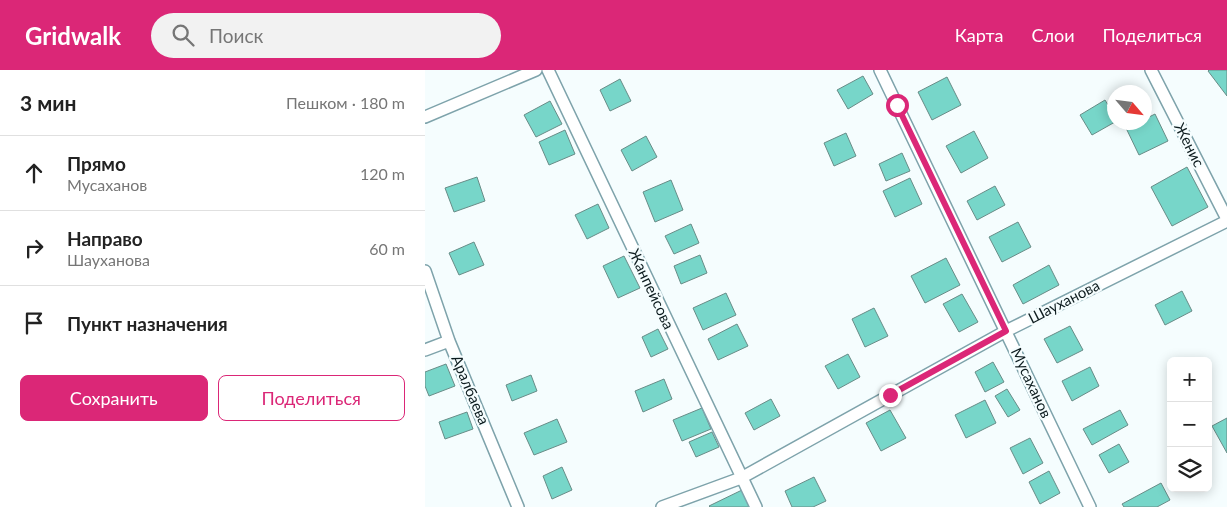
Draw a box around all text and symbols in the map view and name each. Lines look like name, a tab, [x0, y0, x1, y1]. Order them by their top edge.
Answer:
search box	[151, 13, 501, 58]
text: Gridwalk	[25, 21, 121, 50]
icon: search	[169, 21, 197, 49]
text: Поиск	[209, 24, 263, 47]
text: Карта	[955, 24, 1003, 46]
text: Слои	[1031, 24, 1075, 46]
text: Поделиться	[1103, 24, 1202, 46]
north arrow	[1107, 85, 1152, 130]
text: 3 мин	[20, 90, 77, 115]
text: Пешком · 180 m	[286, 93, 405, 112]
route start	[886, 94, 909, 117]
street label: Женис	[1171, 119, 1209, 170]
text: Прямо	[67, 152, 126, 175]
icon: ahead	[20, 159, 48, 187]
text: 120 m	[360, 164, 405, 183]
text: Мусаханов	[67, 175, 147, 194]
text: Направо	[67, 227, 143, 250]
icon: right	[20, 234, 48, 262]
text: 60 m	[369, 239, 405, 258]
street label: Жанпейсова	[625, 245, 678, 332]
text: Шауханова	[67, 250, 150, 269]
street label: Шауханова	[1025, 275, 1102, 327]
icon: arrive	[20, 309, 48, 337]
text: Пункт назначения	[67, 312, 228, 335]
street label: Мусаханов	[1008, 345, 1056, 420]
street label: Аралбаева	[448, 352, 494, 427]
map controls	[1167, 357, 1212, 492]
button: +	[1167, 357, 1212, 402]
button: Сохранить	[20, 375, 208, 421]
button: Поделиться	[218, 375, 405, 421]
route end	[879, 384, 902, 407]
button: −	[1167, 402, 1212, 447]
button: layers	[1167, 447, 1212, 492]

